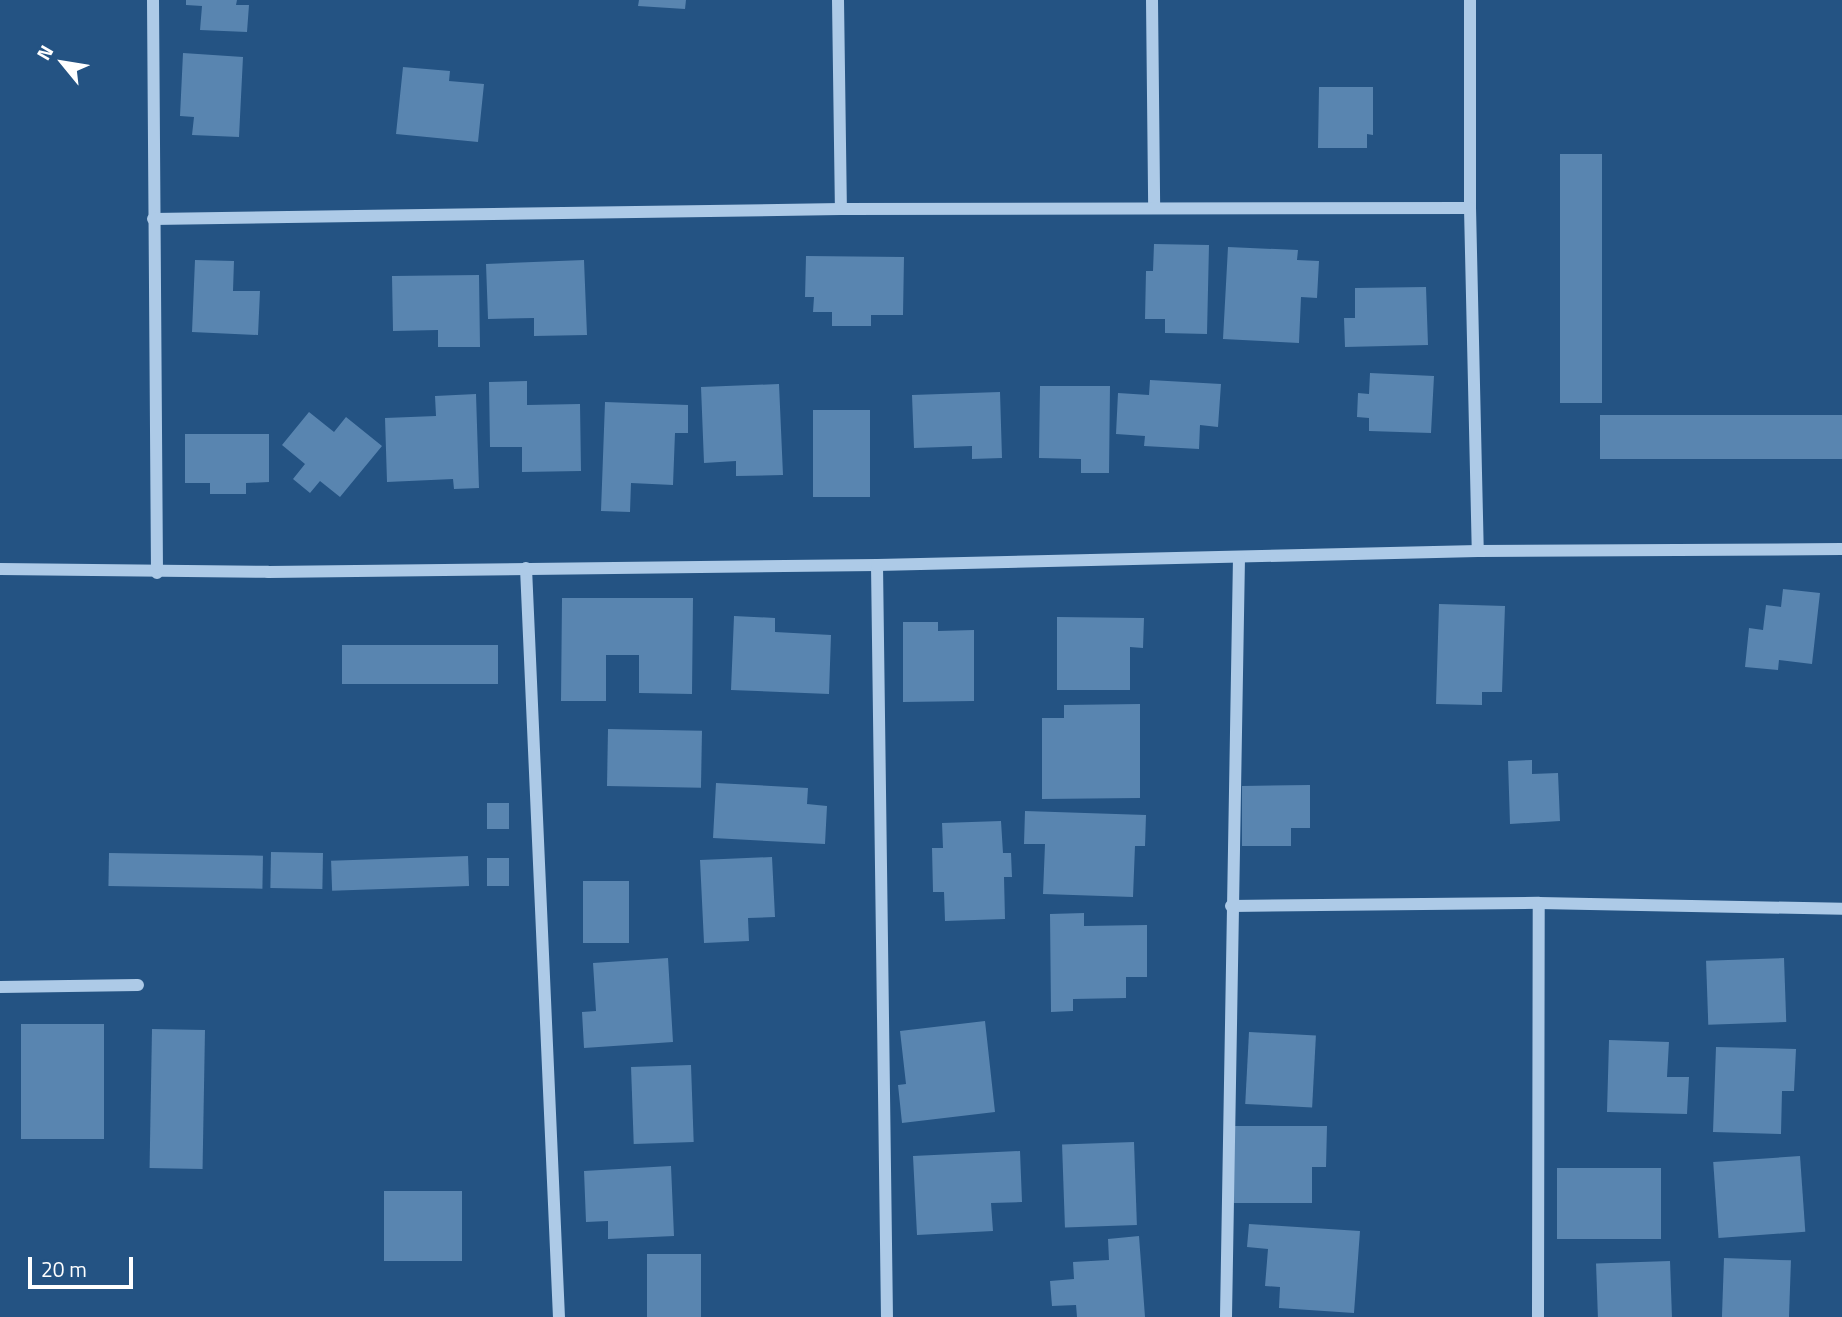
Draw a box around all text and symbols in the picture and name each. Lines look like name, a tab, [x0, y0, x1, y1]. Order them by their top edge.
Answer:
north arrow	[28, 28, 98, 98]
text: N	[29, 39, 60, 65]
scale bar	[32, 1244, 136, 1288]
text: 20 m	[41, 1253, 87, 1285]

